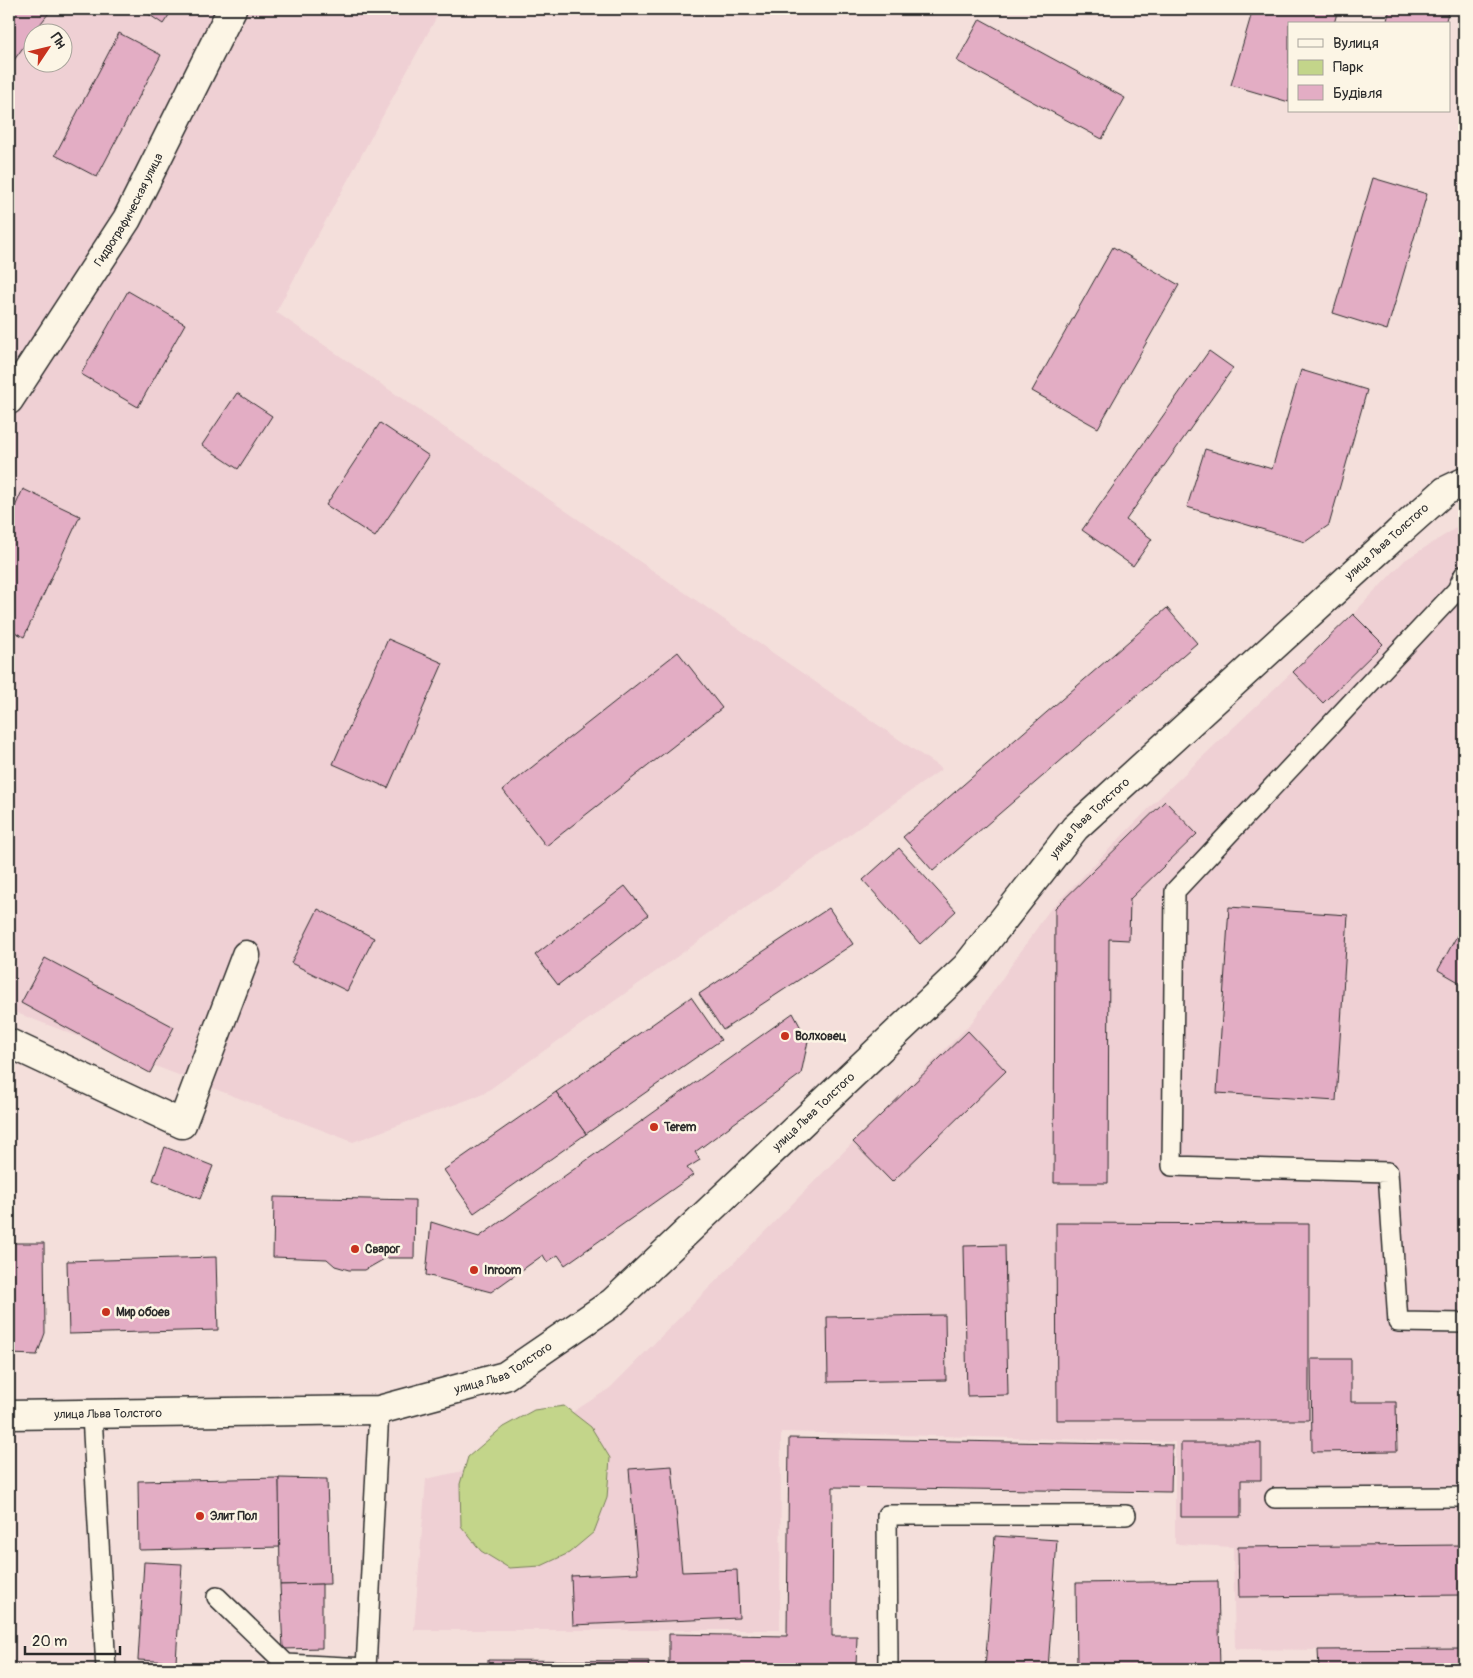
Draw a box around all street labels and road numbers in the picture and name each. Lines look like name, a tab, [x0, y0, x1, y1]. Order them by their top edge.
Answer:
street label: Гидрографическая улица	[91, 150, 166, 269]
street label: улица Льва Толстого	[1341, 500, 1432, 584]
street label: улица Льва Толстого	[1046, 774, 1133, 862]
street label: улица Льва Толстого	[769, 1069, 858, 1155]
street label: улица Льва Толстого	[452, 1338, 555, 1397]
street label: улица Льва Толстого	[53, 1405, 162, 1422]

